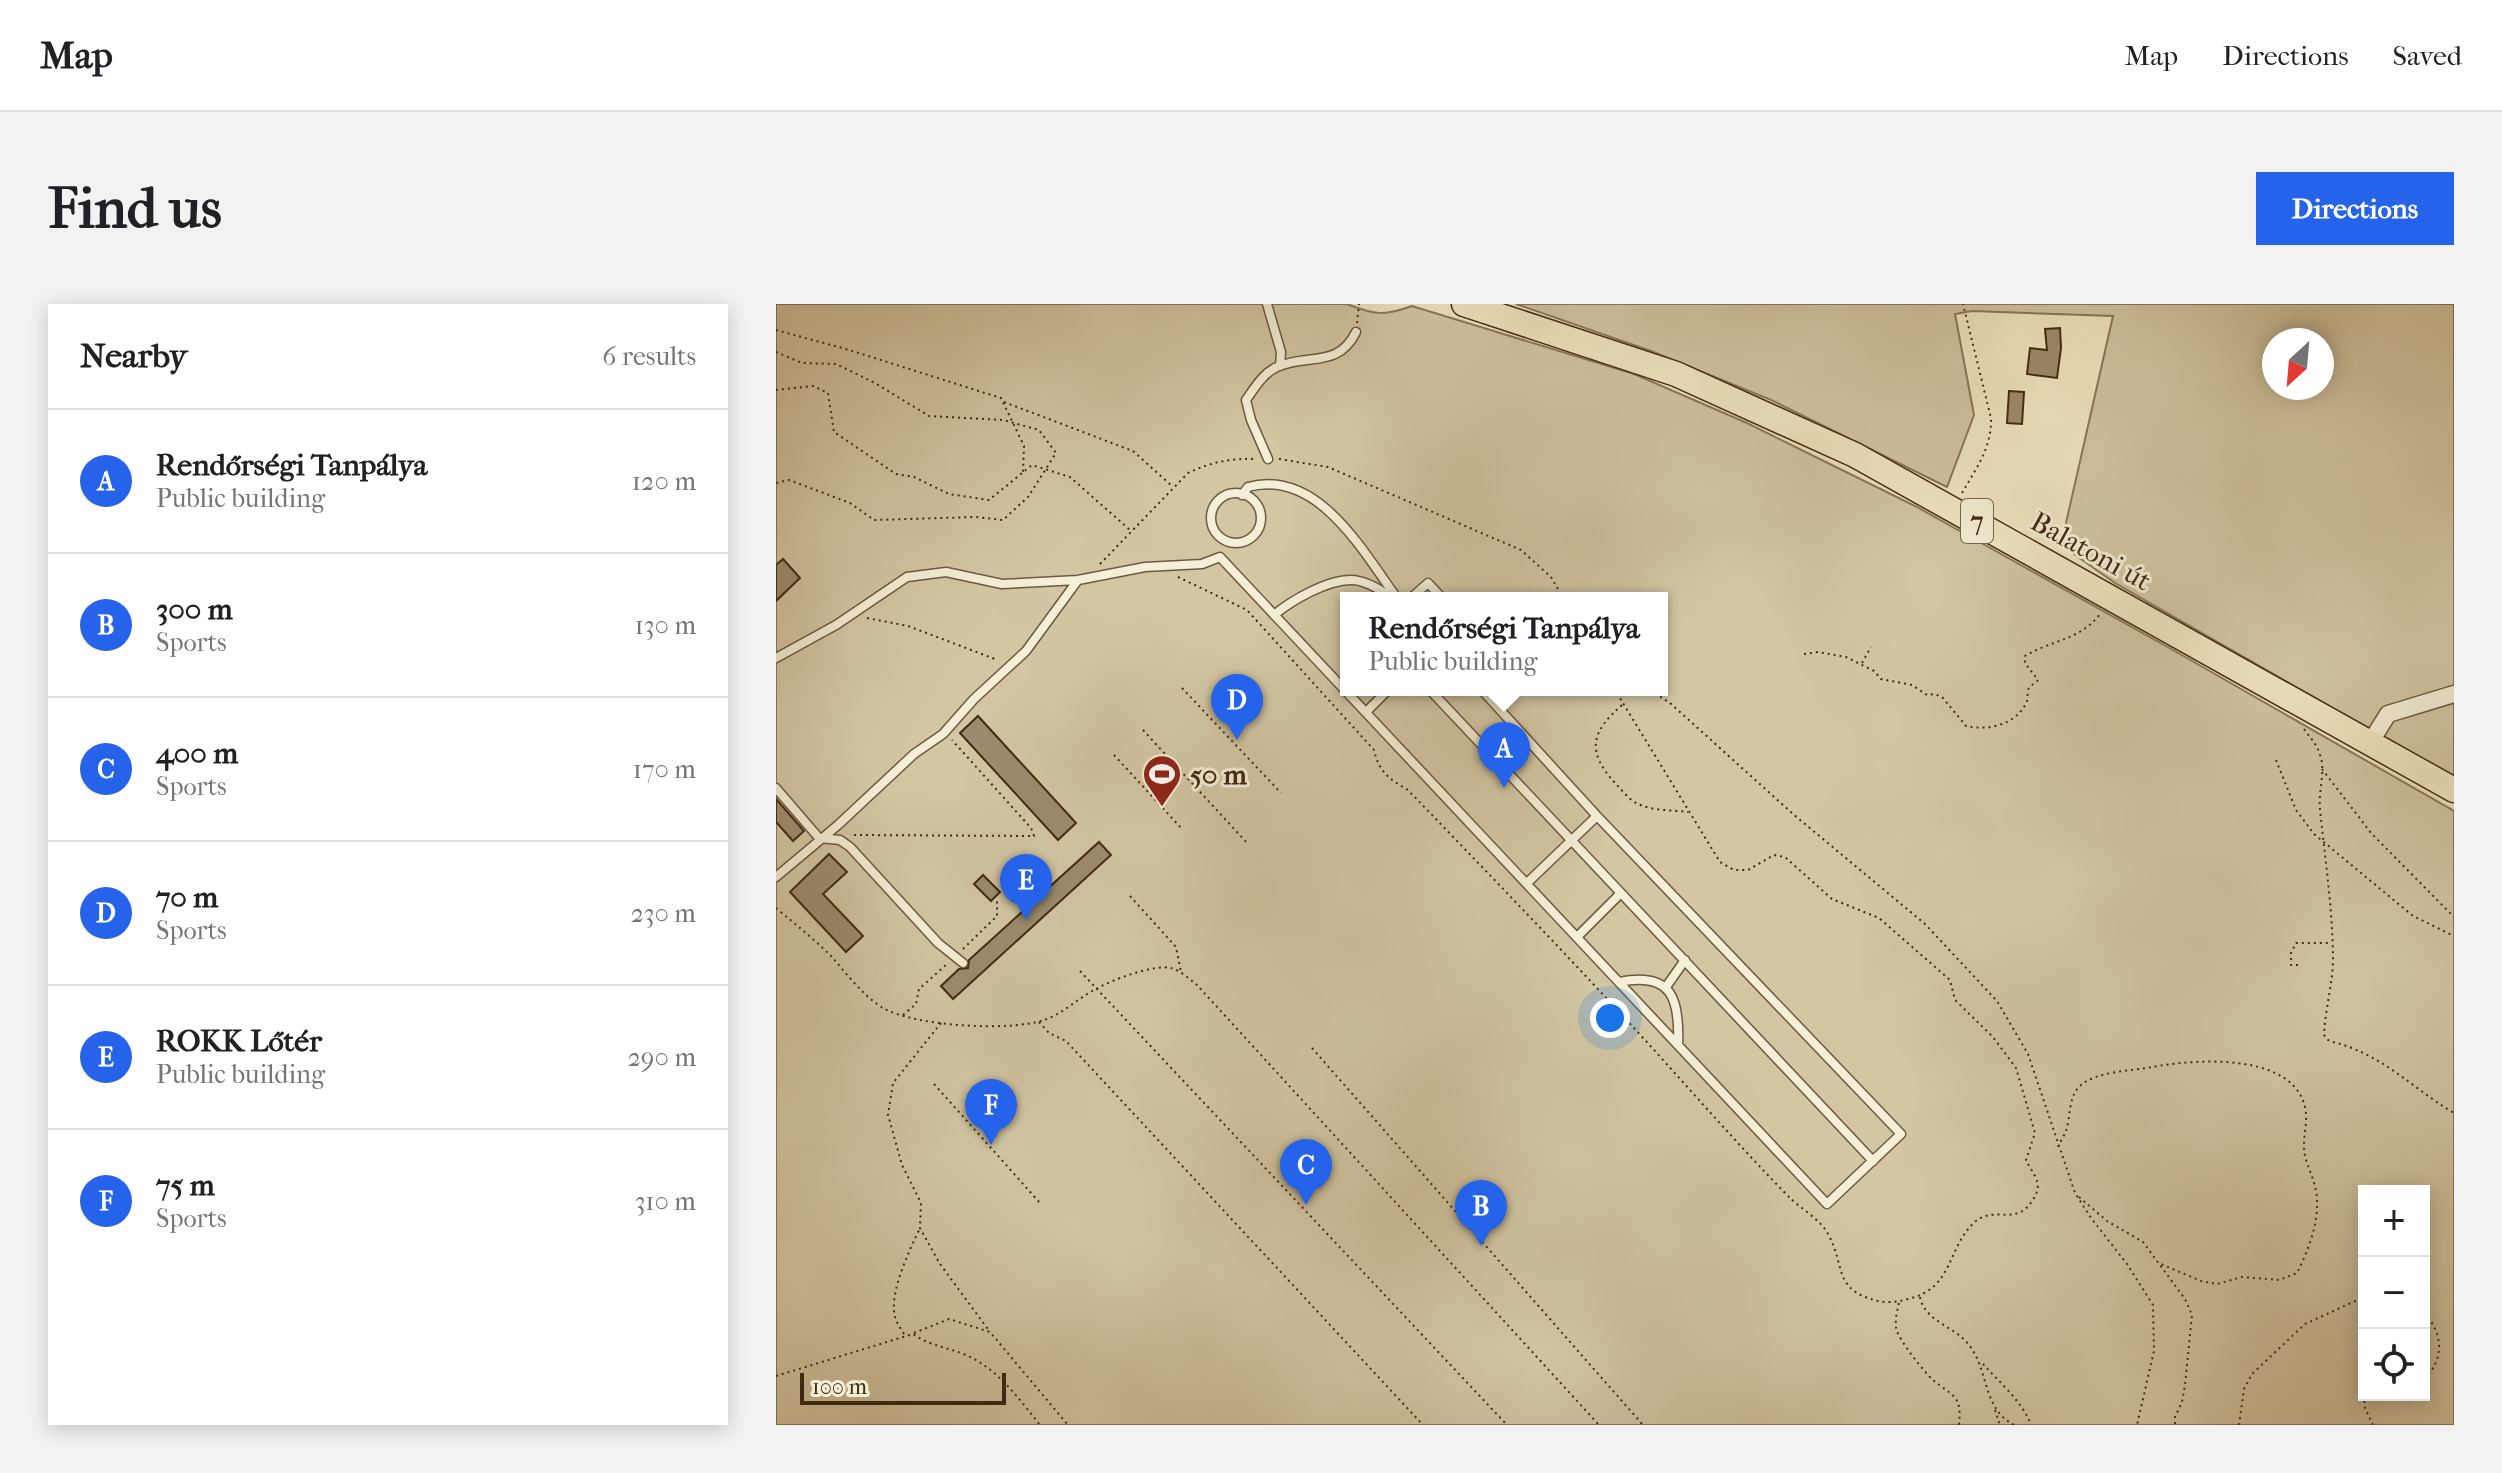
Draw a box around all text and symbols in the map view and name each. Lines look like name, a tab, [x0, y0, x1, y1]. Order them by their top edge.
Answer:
text: Map	[40, 33, 113, 78]
text: Map	[2125, 39, 2178, 72]
text: Directions	[2222, 39, 2349, 72]
text: Saved	[2393, 39, 2462, 72]
button: Directions	[2256, 172, 2454, 245]
text: Find us	[48, 176, 222, 241]
north arrow	[2262, 328, 2334, 400]
text: Nearby	[80, 336, 187, 376]
text: 6 results	[602, 341, 696, 372]
text: Rendőrségi Tanpálya	[156, 448, 427, 483]
text: A	[98, 466, 114, 497]
text: 120 m	[632, 466, 696, 497]
text: Public building	[156, 483, 325, 514]
road number: 7	[1961, 499, 1993, 543]
street label: Balatoni út	[2025, 505, 2157, 597]
text: 300 m	[156, 592, 233, 627]
popup	[1340, 592, 1668, 696]
text: B	[98, 610, 114, 641]
text: 130 m	[635, 610, 696, 641]
text: Rendőrségi Tanpálya	[1368, 611, 1640, 646]
text: Sports	[156, 627, 227, 658]
text: Public building	[1368, 646, 1537, 677]
pin: D	[1211, 674, 1263, 740]
pin: A	[1478, 722, 1530, 788]
text: 400 m	[156, 736, 238, 771]
sports icon: 50 m	[1141, 753, 1183, 808]
text: C	[97, 754, 115, 785]
text: 170 m	[633, 754, 696, 785]
place label: 50 m	[1190, 758, 1247, 791]
text: Sports	[156, 771, 227, 802]
pin: E	[1000, 854, 1052, 920]
text: 70 m	[156, 880, 218, 915]
text: D	[96, 898, 116, 929]
text: 230 m	[630, 898, 696, 929]
text: Sports	[156, 915, 227, 946]
your location	[1590, 998, 1630, 1038]
text: ROKK Lőtér	[156, 1024, 322, 1059]
text: E	[98, 1042, 114, 1073]
text: 290 m	[627, 1042, 696, 1073]
text: Public building	[156, 1059, 325, 1090]
pin: F	[965, 1079, 1017, 1145]
pin: C	[1280, 1139, 1332, 1205]
text: 75 m	[156, 1168, 215, 1203]
pin: B	[1455, 1180, 1507, 1246]
map controls	[2358, 1185, 2430, 1401]
button: +	[2358, 1185, 2430, 1257]
text: F	[99, 1186, 113, 1217]
text: 310 m	[635, 1186, 696, 1217]
text: Sports	[156, 1203, 227, 1234]
button: −	[2358, 1257, 2430, 1329]
button: locate	[2358, 1329, 2430, 1401]
scale bar	[800, 1369, 1006, 1405]
text: 100 m	[812, 1374, 867, 1400]

